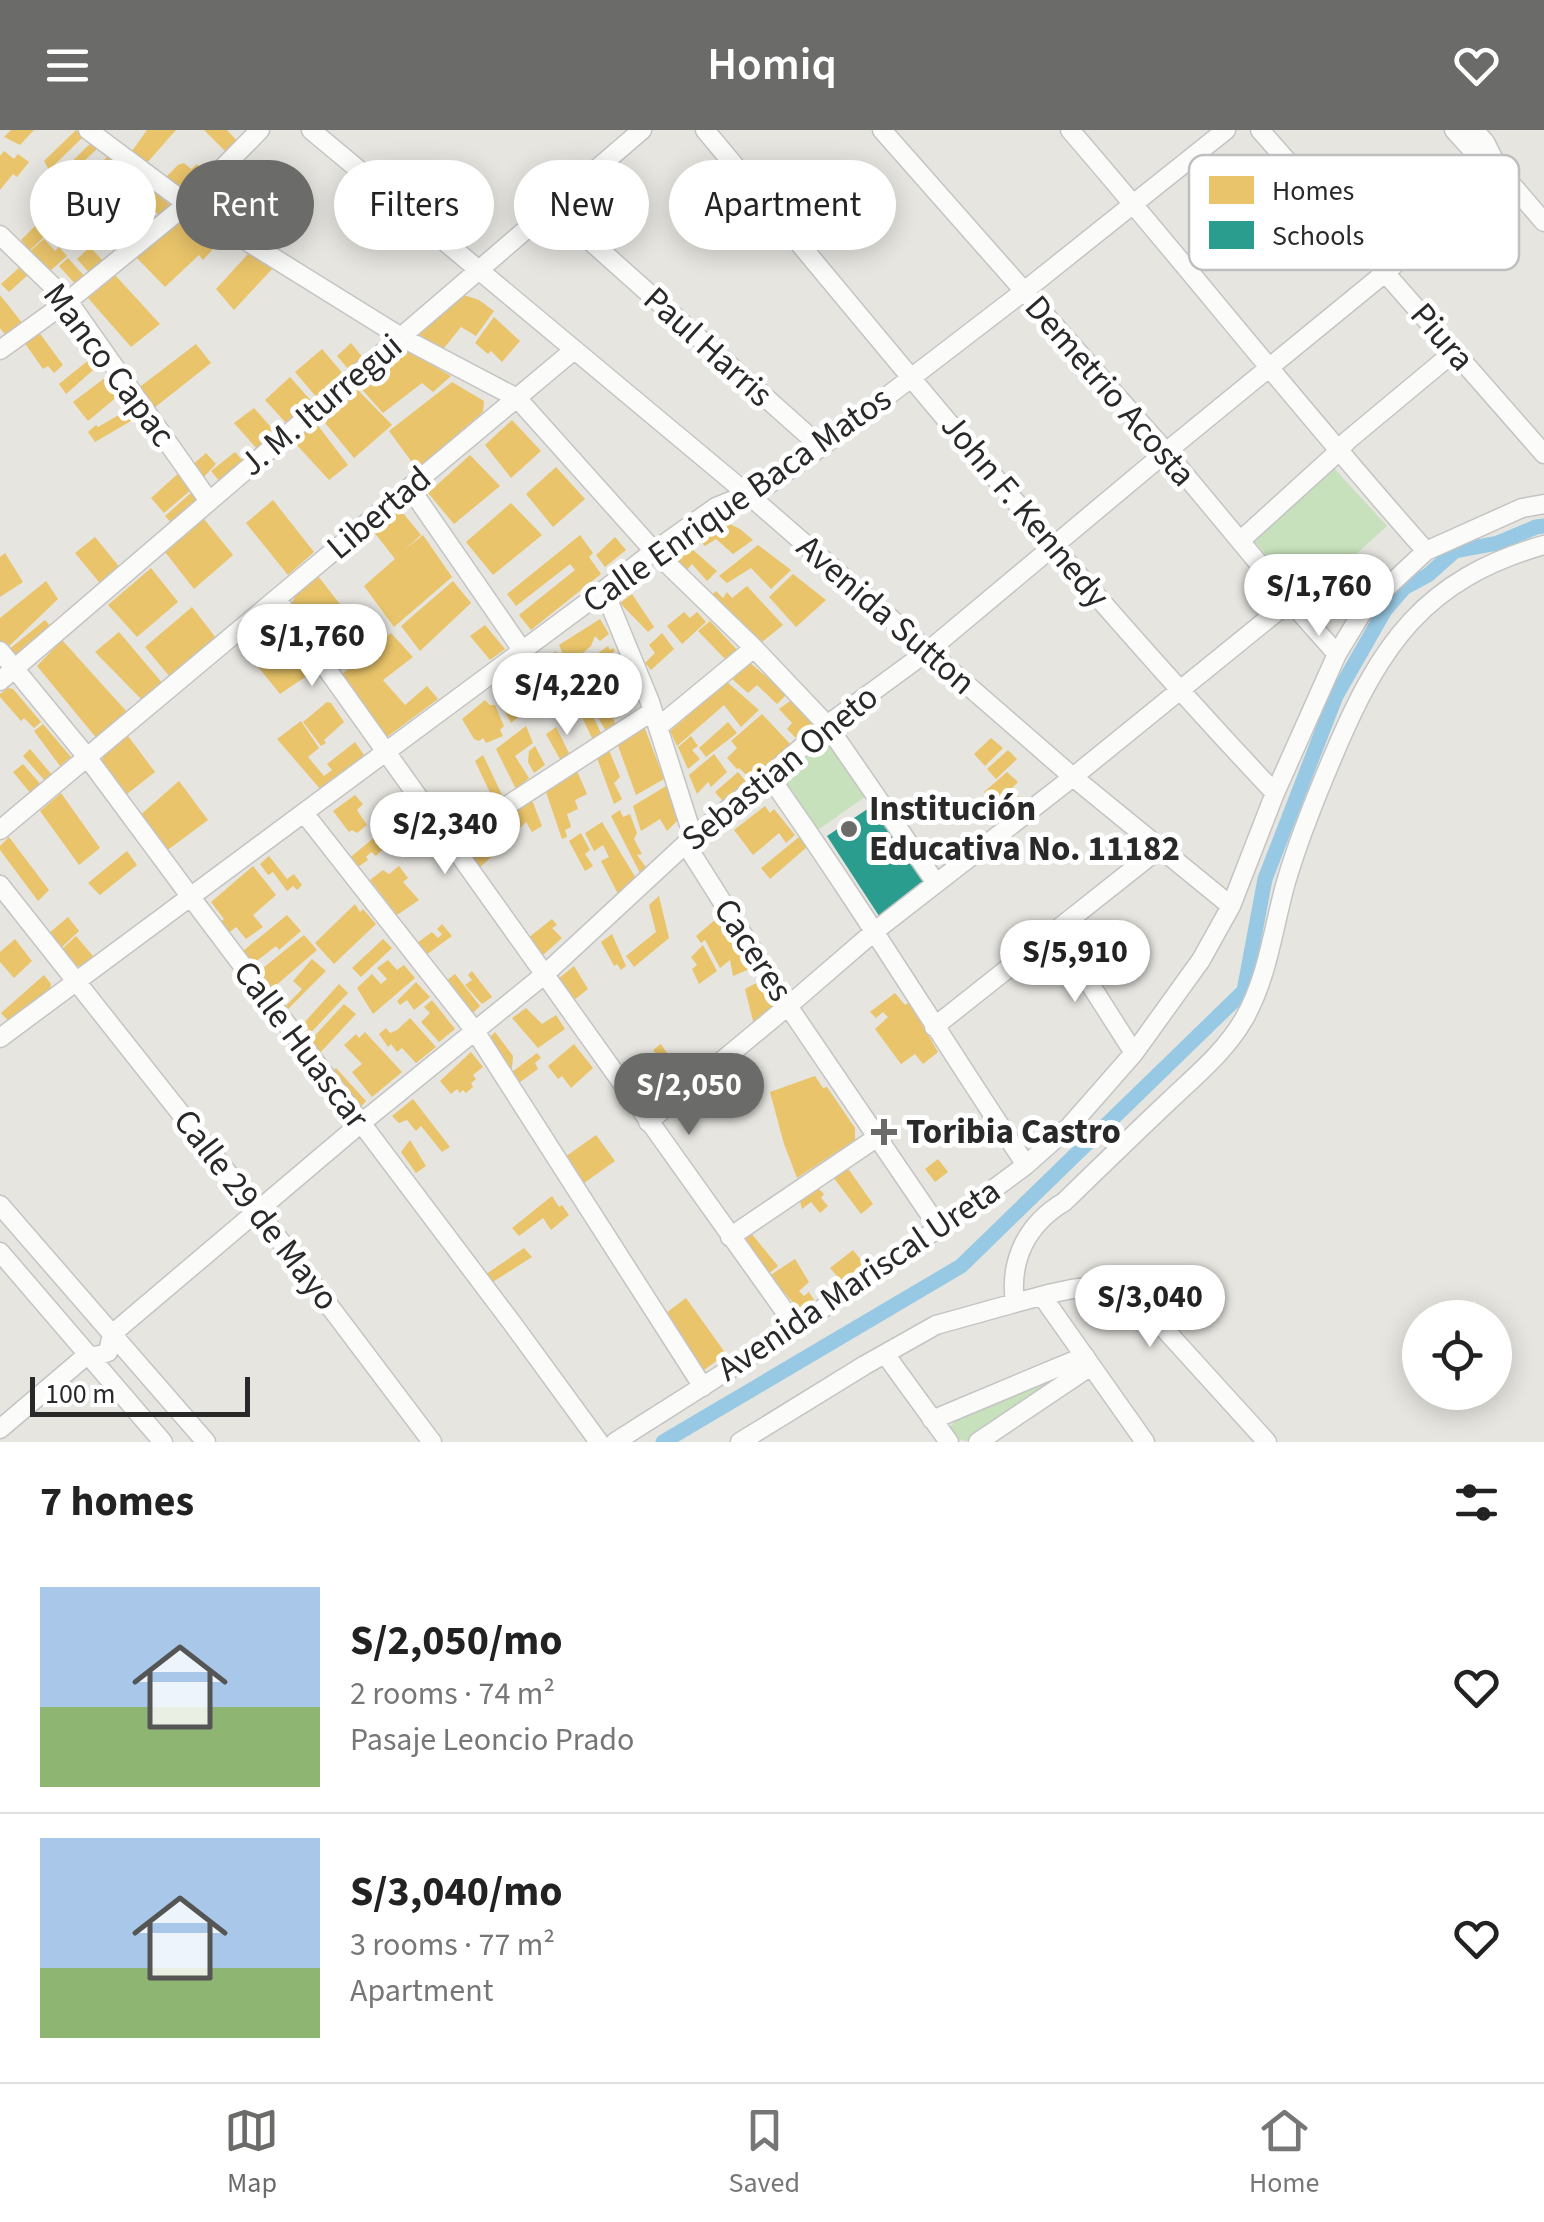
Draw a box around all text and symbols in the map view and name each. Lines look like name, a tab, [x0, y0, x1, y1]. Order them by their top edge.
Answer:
text: Homiq	[707, 33, 837, 97]
icon: menu	[40, 38, 95, 93]
icon: heart	[1449, 38, 1504, 93]
legend	[1189, 155, 1519, 270]
chip: Buy	[30, 160, 156, 250]
chip: Rent	[176, 160, 314, 250]
chip: Filters	[334, 160, 494, 250]
chip: New	[514, 160, 649, 250]
chip: Apartment	[669, 160, 896, 250]
text: Homes	[1272, 171, 1354, 211]
text: Schools	[1272, 216, 1364, 256]
street label: Manco Capac	[31, 273, 187, 457]
street label: Paul Harris	[632, 275, 784, 419]
street label: Demetrio Acosta	[1013, 284, 1207, 498]
street label: Piura	[1398, 292, 1486, 382]
street label: J. M. Iturregui	[229, 322, 413, 488]
street label: Calle Enrique Baca Matos	[572, 374, 902, 626]
street label: John F. Kennedy	[929, 403, 1121, 619]
street label: Libertad	[316, 454, 442, 572]
street label: Avenida Sutton	[786, 523, 986, 707]
pin: S/1,760	[1227, 554, 1411, 639]
text: S/1,760	[1266, 563, 1372, 609]
pin: S/1,760	[220, 604, 404, 689]
text: S/1,760	[259, 613, 365, 659]
pin: S/4,220	[475, 653, 659, 738]
text: S/4,220	[514, 662, 620, 708]
street label: Sebastian Oneto	[671, 673, 889, 863]
place label: Institución Educativa No. 11182	[869, 784, 1180, 874]
pin: S/2,340	[353, 792, 537, 877]
text: S/2,340	[392, 801, 498, 847]
marker: Institución Educativa No. 11182	[838, 818, 860, 840]
street label: Caceres	[701, 889, 805, 1011]
pin: S/5,910	[983, 920, 1167, 1005]
text: S/5,910	[1022, 929, 1128, 975]
street label: Calle Huascar	[221, 950, 381, 1140]
pin: S/2,050	[597, 1053, 781, 1138]
text: S/2,050	[636, 1062, 742, 1108]
street label: Calle 29 de Mayo	[161, 1099, 351, 1321]
place label: Toribia Castro	[906, 1107, 1121, 1157]
marker: Toribia Castro	[871, 1119, 897, 1145]
street label: Avenida Mariscal Ureta	[707, 1166, 1011, 1394]
pin: S/3,040	[1058, 1265, 1242, 1350]
text: S/3,040	[1097, 1274, 1203, 1320]
map controls	[1402, 1300, 1512, 1410]
button: locate	[1402, 1300, 1512, 1410]
scale bar	[30, 1372, 250, 1416]
text: 100 m	[45, 1374, 116, 1414]
text: 7 homes	[40, 1472, 194, 1532]
icon: filters	[1449, 1475, 1504, 1530]
text: S/2,050/mo	[350, 1611, 562, 1671]
icon: home	[120, 1627, 240, 1747]
icon: heart	[1449, 1660, 1504, 1715]
text: 2 rooms · 74 m²	[350, 1671, 555, 1717]
text: Pasaje Leoncio Prado	[350, 1717, 634, 1763]
text: S/3,040/mo	[350, 1862, 562, 1922]
icon: home	[120, 1878, 240, 1998]
icon: heart	[1449, 1911, 1504, 1966]
text: 3 rooms · 77 m²	[350, 1922, 555, 1968]
text: Apartment	[350, 1968, 493, 2014]
tab: Map	[224, 2103, 279, 2203]
tab: Saved	[728, 2103, 800, 2203]
tab: Home	[1249, 2103, 1319, 2203]

